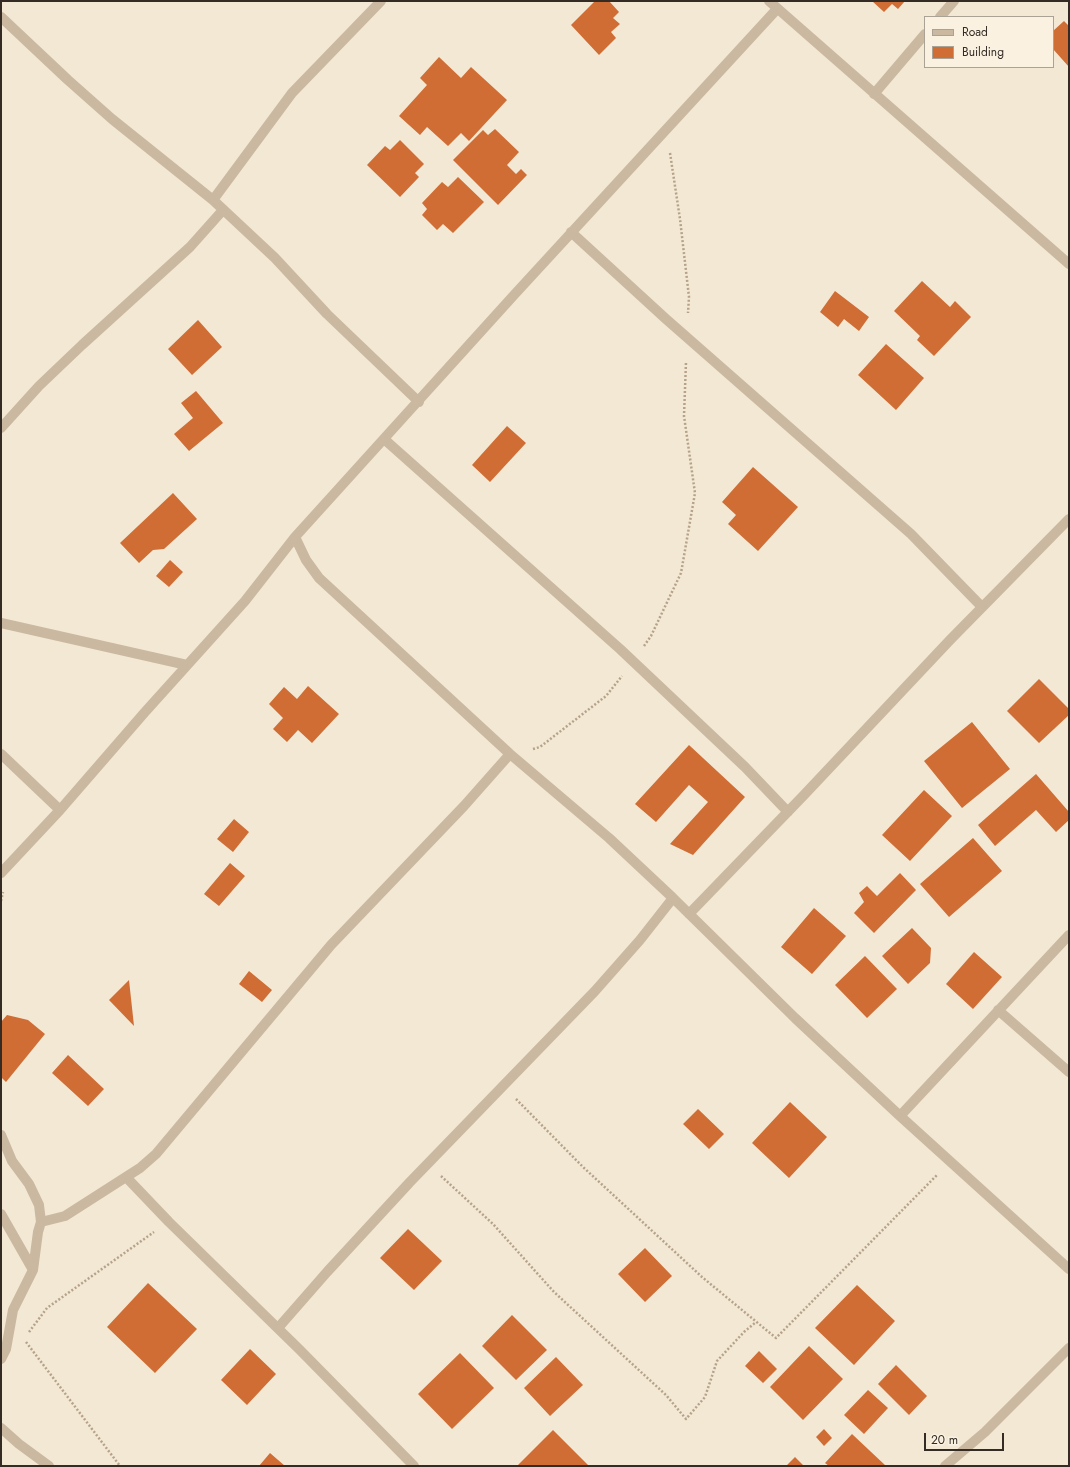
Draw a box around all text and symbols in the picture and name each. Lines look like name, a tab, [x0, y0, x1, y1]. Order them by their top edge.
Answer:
legend	[924, 16, 1054, 68]
text: Road	[962, 23, 988, 41]
text: Building	[962, 43, 1004, 61]
scale bar	[926, 1425, 1006, 1451]
text: 20 m	[931, 1431, 958, 1449]

